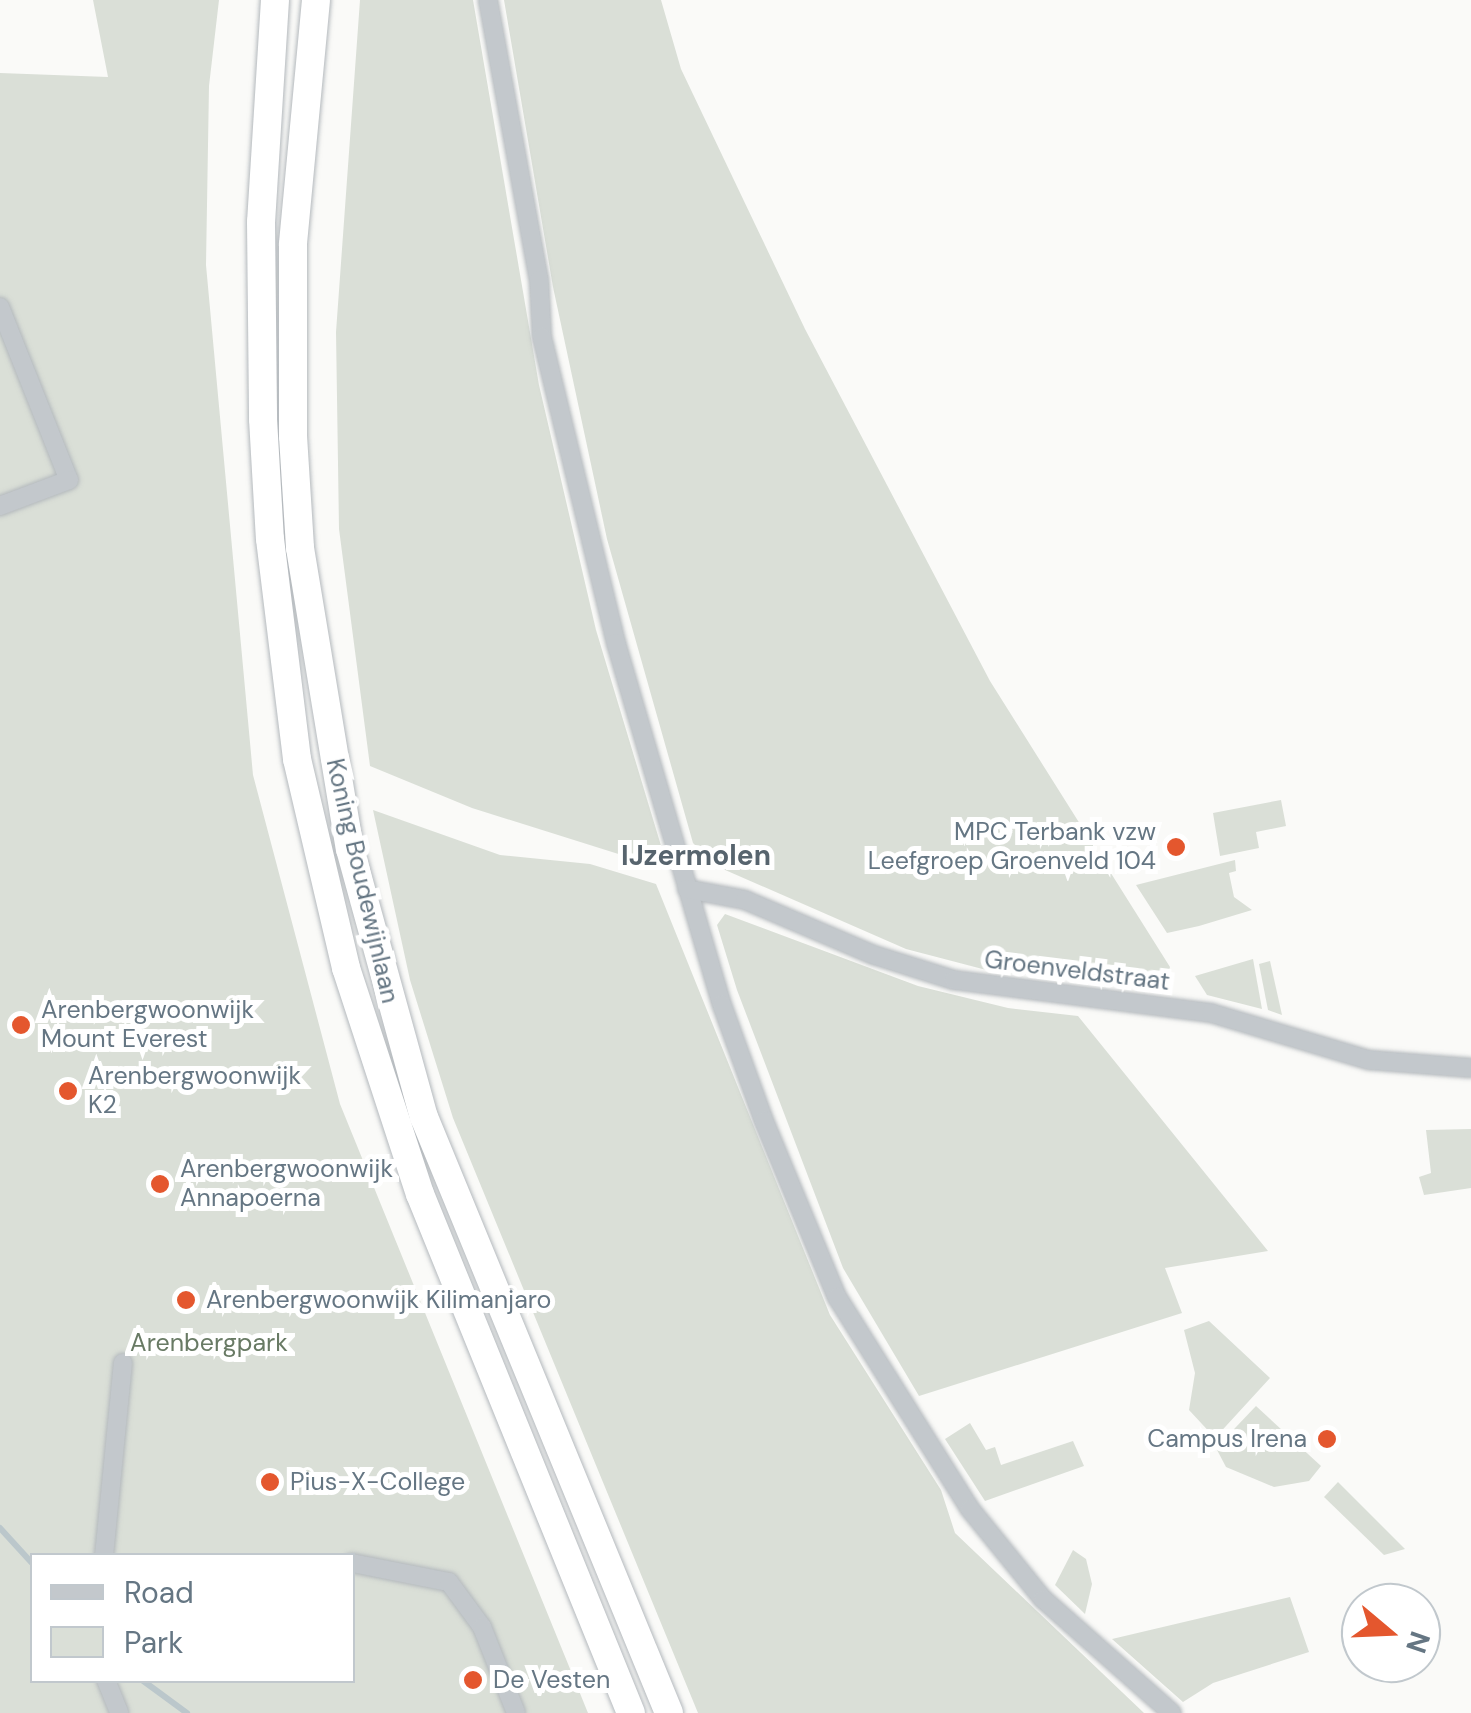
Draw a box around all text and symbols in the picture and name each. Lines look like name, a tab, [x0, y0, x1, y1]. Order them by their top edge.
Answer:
street label: Koning Boudewijnlaan	[319, 756, 405, 1006]
place label: MPC Terbank vzw Leefgroep Groenveld 104	[868, 818, 1156, 877]
marker: MPC Terbank vzw Leefgroep Groenveld 104	[1165, 836, 1187, 858]
district label: IJzermolen	[621, 839, 771, 873]
street label: Groenveldstraat	[983, 945, 1171, 997]
place label: Arenbergwoonwijk Mount Everest	[41, 996, 254, 1055]
marker: Arenbergwoonwijk Mount Everest	[10, 1014, 32, 1036]
place label: Arenbergwoonwijk K2	[88, 1062, 301, 1121]
marker: Arenbergwoonwijk K2	[57, 1080, 79, 1102]
place label: Arenbergwoonwijk Annapoerna	[180, 1155, 393, 1214]
marker: Arenbergwoonwijk Annapoerna	[149, 1173, 171, 1195]
place label: Arenbergwoonwijk Kilimanjaro	[206, 1285, 551, 1315]
marker: Arenbergwoonwijk Kilimanjaro	[175, 1289, 197, 1311]
park label: Arenbergpark	[130, 1328, 288, 1358]
place label: Campus Irena	[1147, 1424, 1307, 1454]
marker: Campus Irena	[1316, 1428, 1338, 1450]
place label: Pius-X-College	[290, 1467, 465, 1497]
marker: Pius-X-College	[259, 1471, 281, 1493]
legend	[30, 1553, 355, 1683]
text: Road	[124, 1573, 194, 1612]
north arrow	[1341, 1583, 1441, 1683]
text: Park	[124, 1623, 183, 1662]
text: N	[1397, 1627, 1439, 1658]
place label: De Vesten	[493, 1665, 610, 1695]
marker: De Vesten	[462, 1669, 484, 1691]

